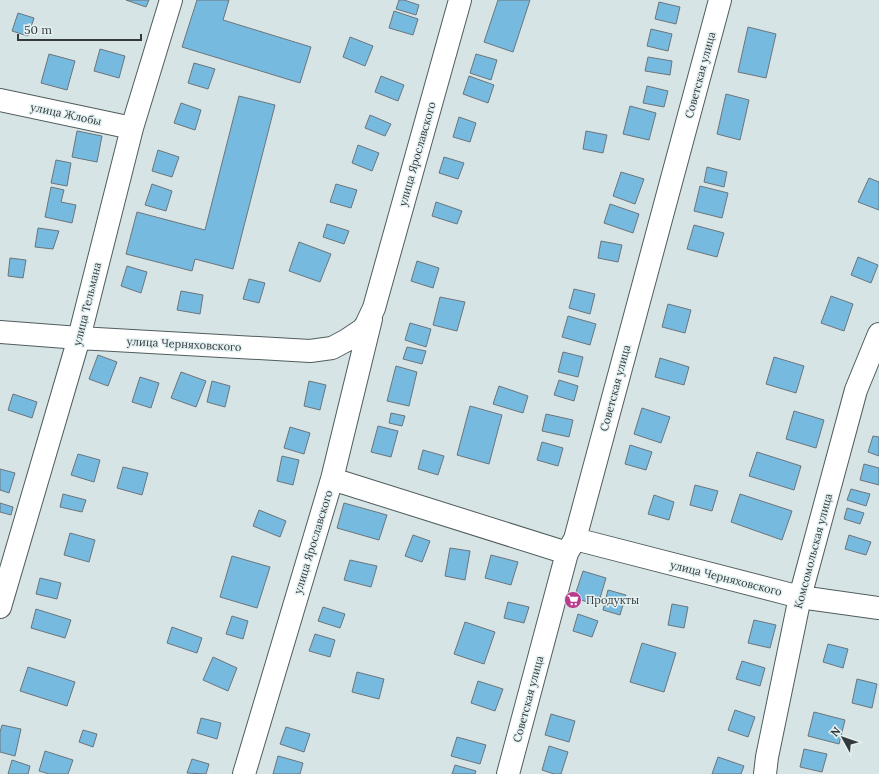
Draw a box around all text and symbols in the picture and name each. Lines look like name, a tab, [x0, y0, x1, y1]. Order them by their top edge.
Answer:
scale bar	[18, 16, 141, 42]
text: 50 m	[24, 22, 52, 37]
street label: Советская улица	[682, 30, 718, 120]
street label: улица Жлобы	[29, 100, 103, 128]
street label: улица Ярославского	[395, 100, 439, 208]
street label: улица Тельмана	[70, 261, 104, 347]
street label: улица Черняховского	[126, 334, 242, 354]
street label: Советская улица	[597, 343, 633, 433]
street label: улица Ярославского	[291, 488, 335, 596]
street label: Комсомольская улица	[791, 492, 835, 610]
street label: улица Черняховского	[669, 557, 783, 599]
supermarket icon: Продукты	[563, 590, 583, 610]
place label: Продукты	[586, 593, 639, 607]
street label: Советская улица	[510, 654, 546, 744]
north arrow	[823, 718, 863, 758]
text: N	[827, 723, 844, 739]

